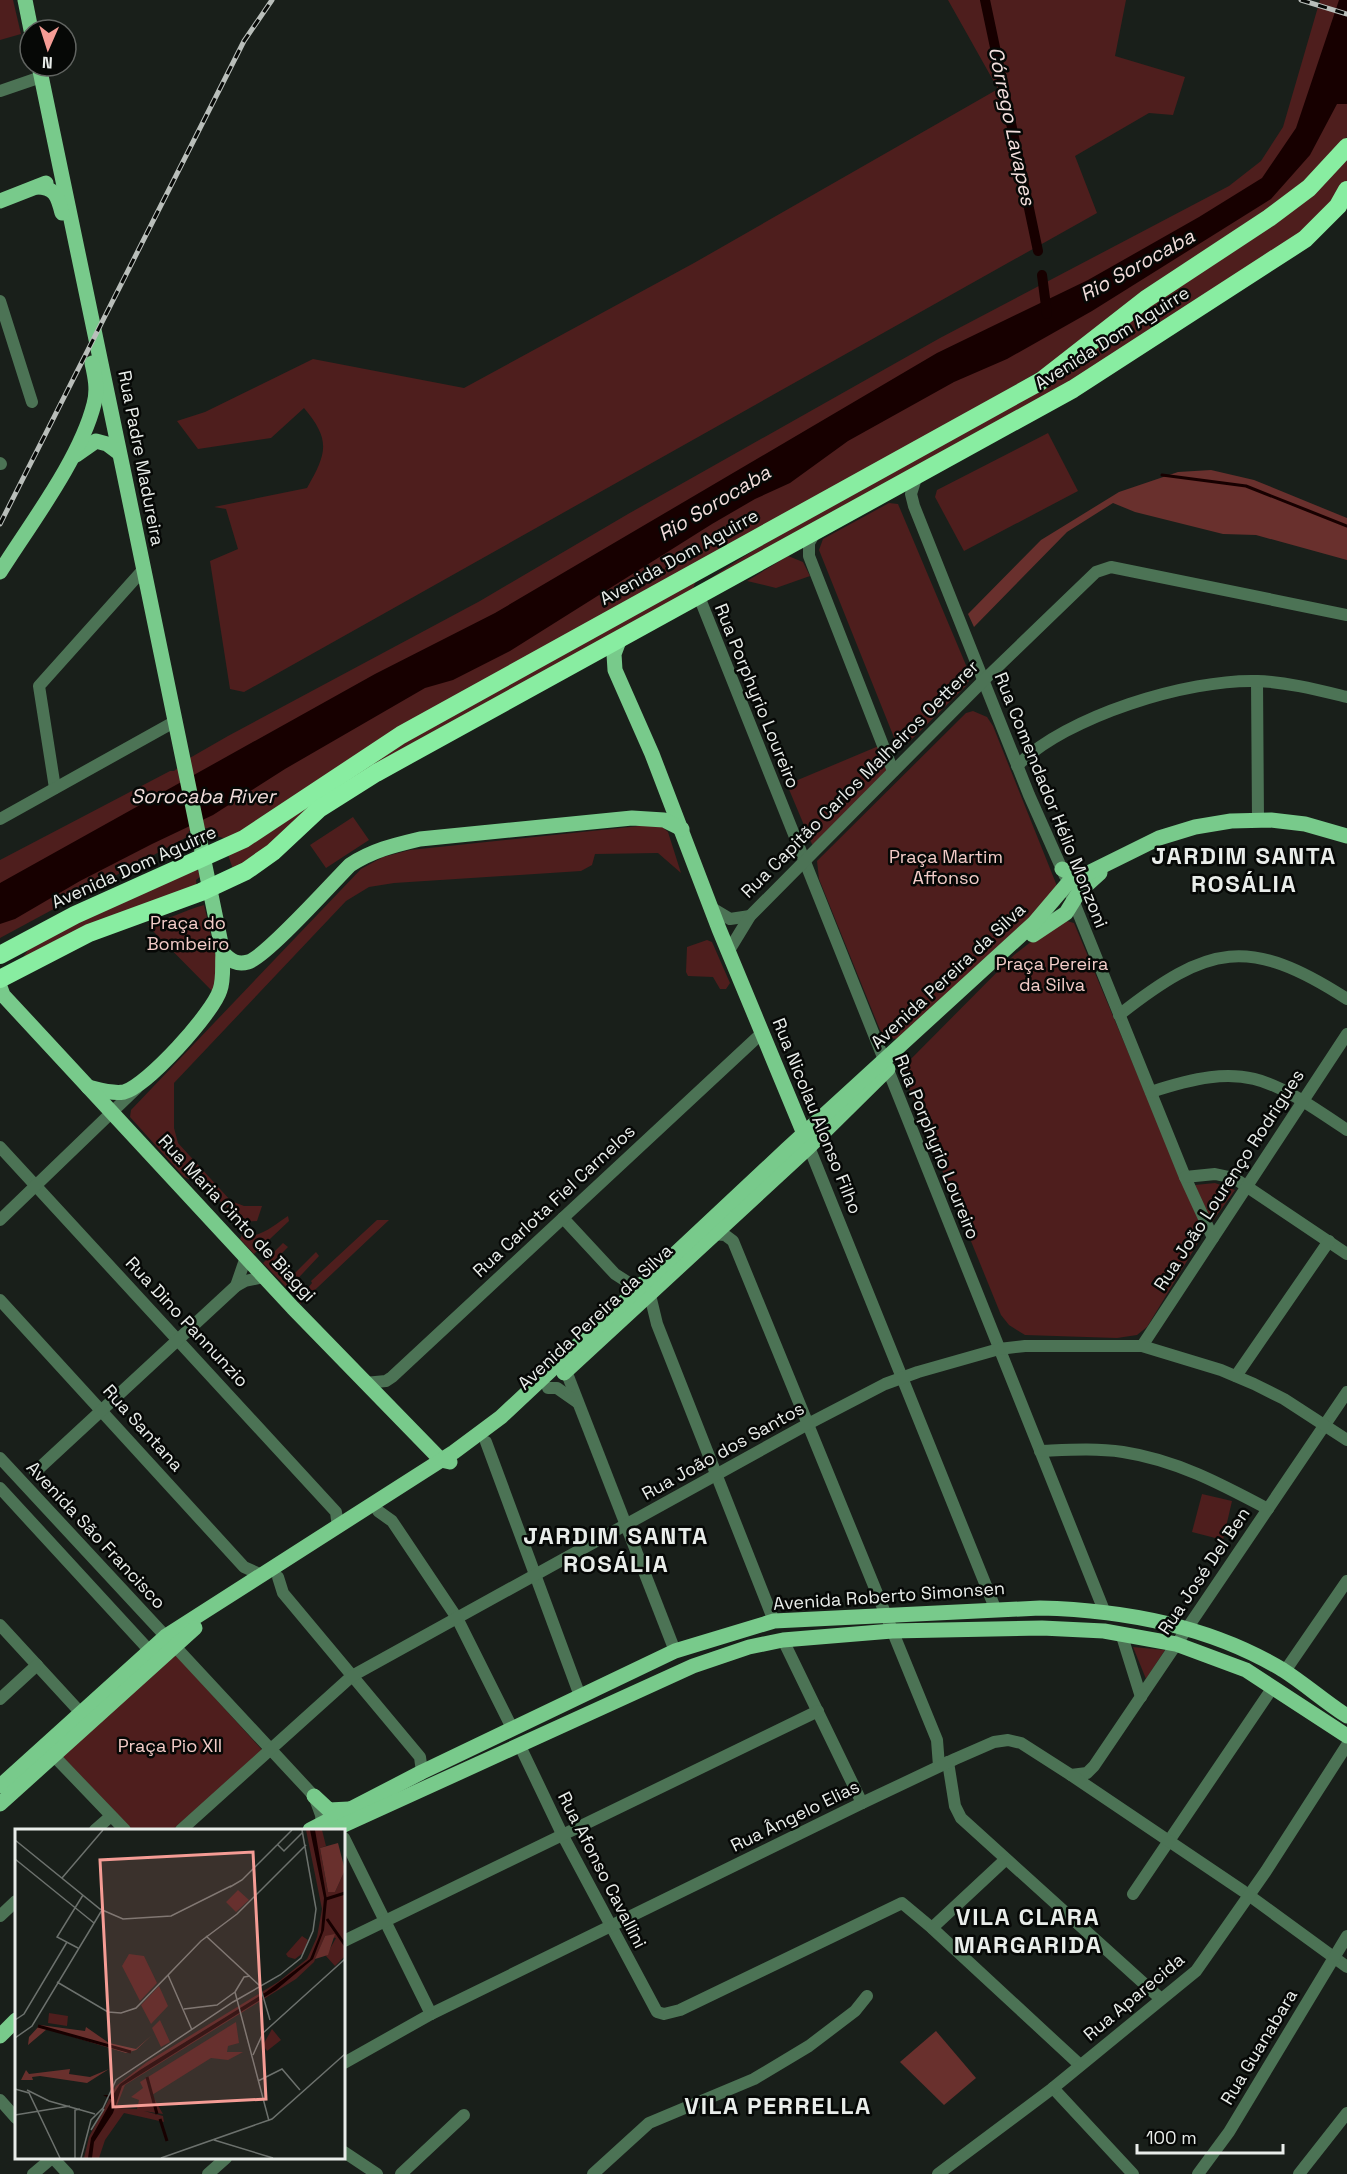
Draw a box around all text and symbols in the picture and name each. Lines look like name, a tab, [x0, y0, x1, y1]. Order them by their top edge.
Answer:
north arrow	[18, 18, 78, 78]
water label: Córrego Lavapes	[983, 44, 1042, 209]
text: N	[41, 52, 53, 73]
water label: Rio Sorocaba	[1075, 223, 1199, 307]
street label: Avenida Dom Aguirre	[1030, 281, 1193, 395]
street label: Rua Padre Madureira	[113, 368, 170, 547]
water label: Rio Sorocaba	[653, 459, 776, 547]
street label: Avenida Dom Aguirre	[595, 503, 762, 610]
street label: Rua Porphyrio Loureiro	[710, 600, 805, 792]
street label: Rua Capitão Carlos Malheiros Oetterer	[736, 655, 984, 902]
street label: Rua Comendador Hélio Monzoni	[990, 669, 1113, 931]
water label: Sorocaba River	[131, 783, 278, 809]
street label: Avenida Dom Aguirre	[48, 820, 220, 913]
district label: JARDIM SANTA ROSÁLIA	[1151, 840, 1337, 899]
park label: Praça Martim Affonso	[889, 845, 1003, 889]
street label: Avenida Pereira da Silva	[865, 898, 1030, 1053]
park label: Praça do Bombeiro	[147, 911, 229, 955]
park label: Praça Pereira da Silva	[996, 952, 1108, 996]
street label: Rua Nicolau Alonso Filho	[768, 1014, 867, 1217]
street label: Rua Porphyrio Loureiro	[890, 1051, 985, 1243]
street label: Rua João Lourenço Rodrigues	[1148, 1065, 1309, 1295]
street label: Rua Carlota Fiel Carnelos	[468, 1119, 640, 1282]
street label: Rua Maria Cinto de Biaggi	[154, 1129, 321, 1306]
street label: Avenida Pereira da Silva	[512, 1239, 677, 1394]
street label: Rua Dino Pannunzio	[121, 1252, 254, 1392]
street label: Rua Santana	[98, 1379, 189, 1476]
street label: Rua João dos Santos	[638, 1396, 808, 1505]
street label: Avenida São Francisco	[22, 1456, 171, 1613]
street label: Rua José Del Ben	[1152, 1503, 1255, 1639]
district label: JARDIM SANTA ROSÁLIA	[523, 1520, 709, 1579]
street label: Avenida Roberto Simonsen	[772, 1576, 1006, 1615]
park label: Praça Pio XII	[118, 1734, 222, 1757]
street label: Rua Ângelo Elias	[727, 1774, 863, 1857]
street label: Rua Afonso Cavallini	[553, 1788, 652, 1952]
inset map	[15, 1829, 345, 2159]
district label: VILA CLARA MARGARIDA	[954, 1901, 1102, 1960]
street label: Rua Aparecida	[1079, 1948, 1189, 2045]
street label: Rua Guanabara	[1215, 1985, 1302, 2109]
district label: VILA PERRELLA	[684, 2090, 872, 2121]
scale bar	[1137, 2117, 1282, 2155]
text: 100 m	[1146, 2126, 1197, 2149]

